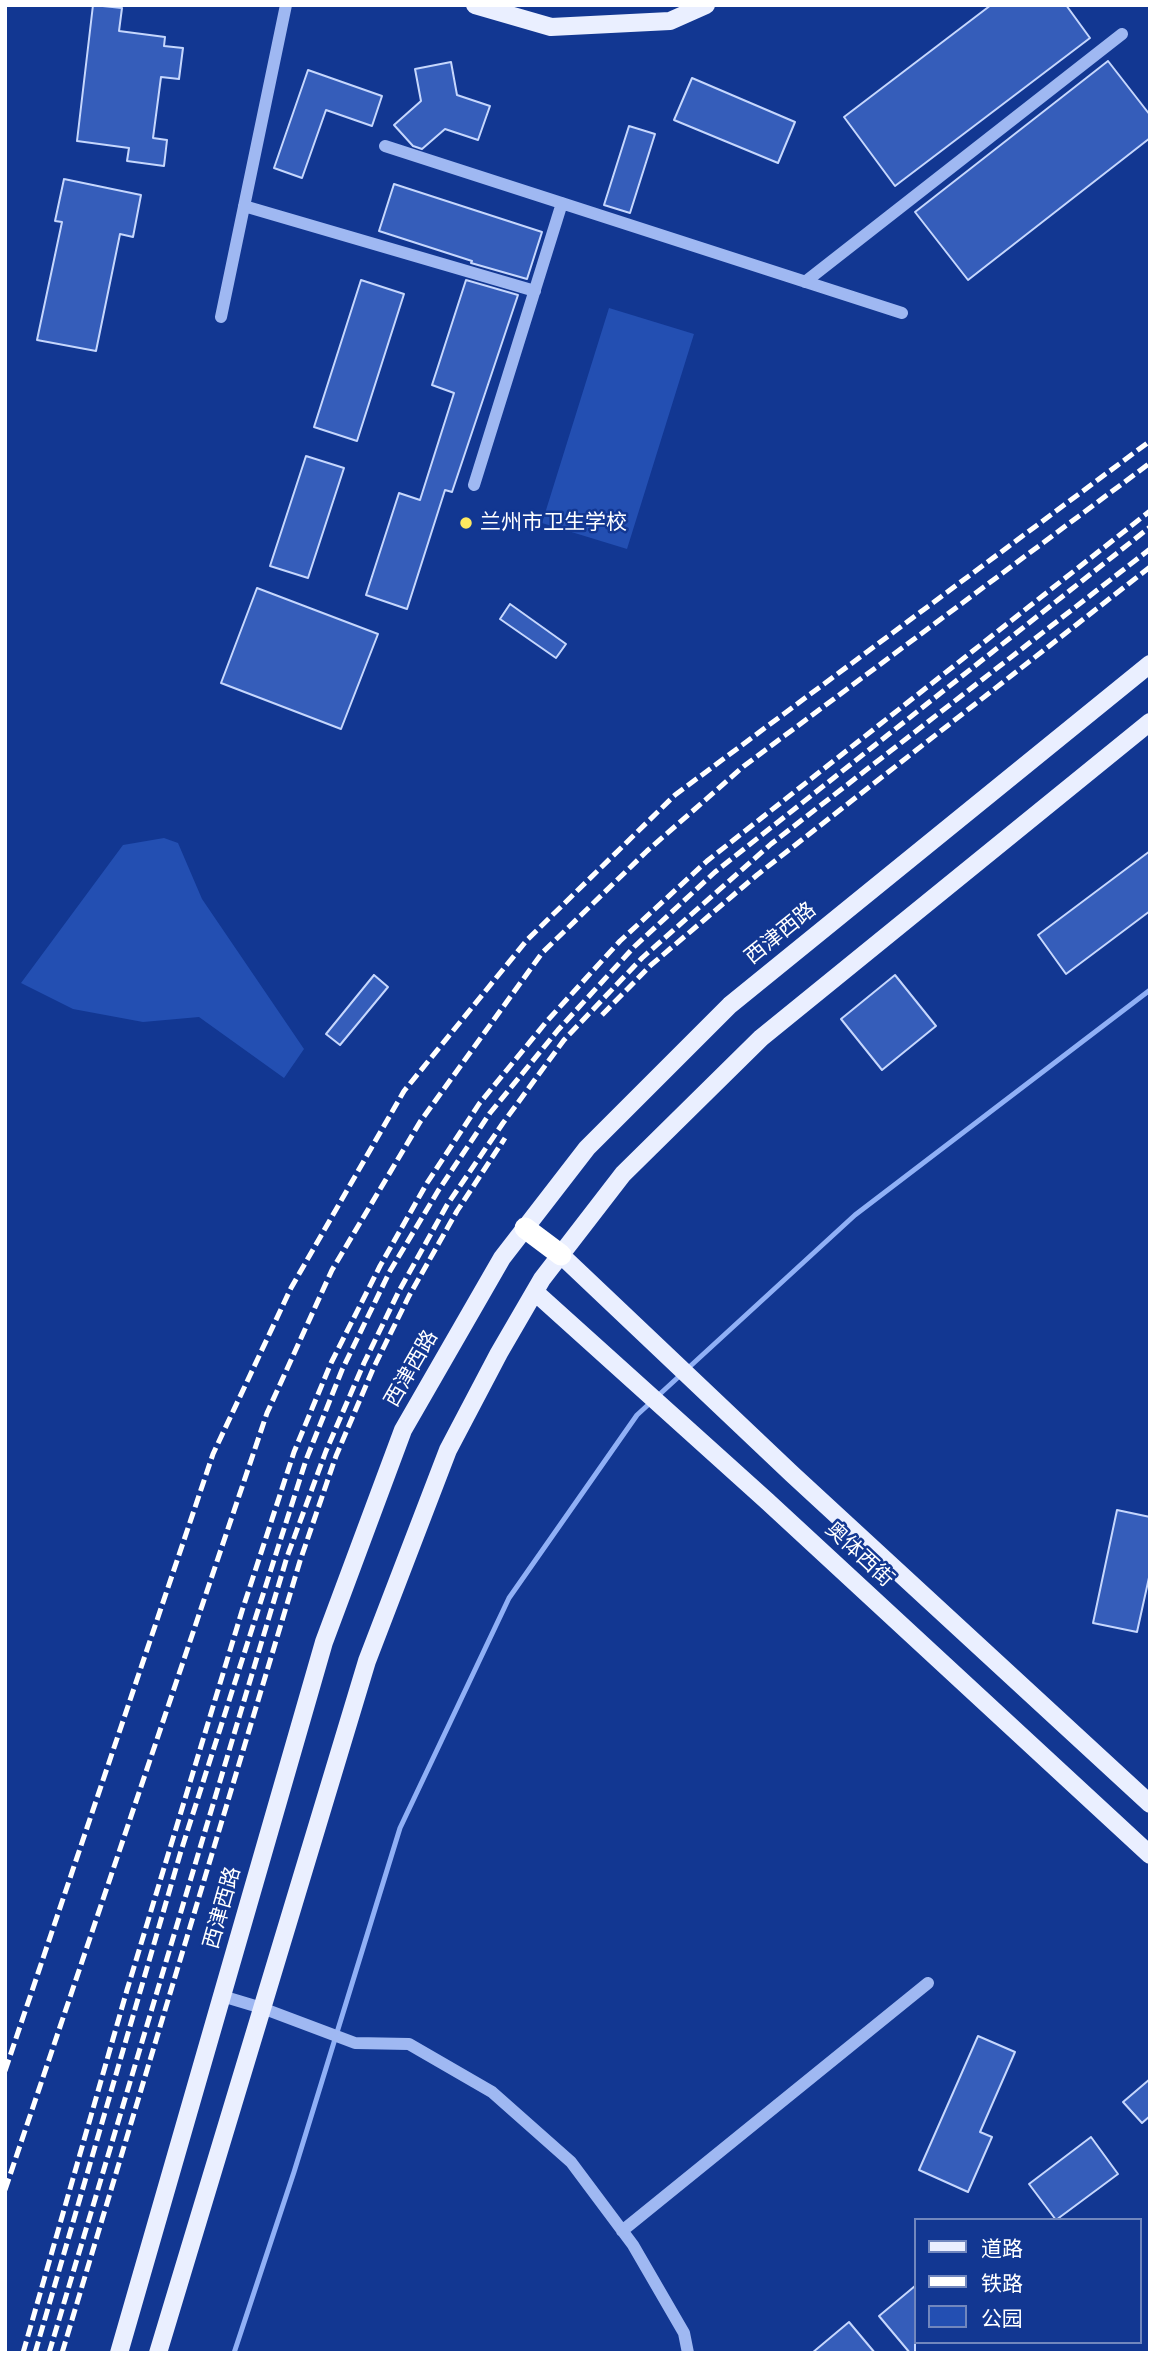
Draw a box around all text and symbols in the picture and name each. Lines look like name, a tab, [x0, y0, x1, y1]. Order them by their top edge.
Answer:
place label: 兰州市卫生学校	[480, 510, 627, 536]
marker: 兰州市卫生学校	[458, 515, 474, 531]
street label: 西津西路	[740, 898, 822, 970]
street label: 西津西路	[380, 1326, 444, 1412]
street label: 奥体西街	[820, 1517, 898, 1593]
street label: 西津西路	[199, 1864, 247, 1952]
legend	[914, 2218, 1141, 2344]
text: 道路	[981, 2237, 1023, 2262]
text: 铁路	[981, 2272, 1023, 2297]
text: 公园	[981, 2307, 1023, 2332]

